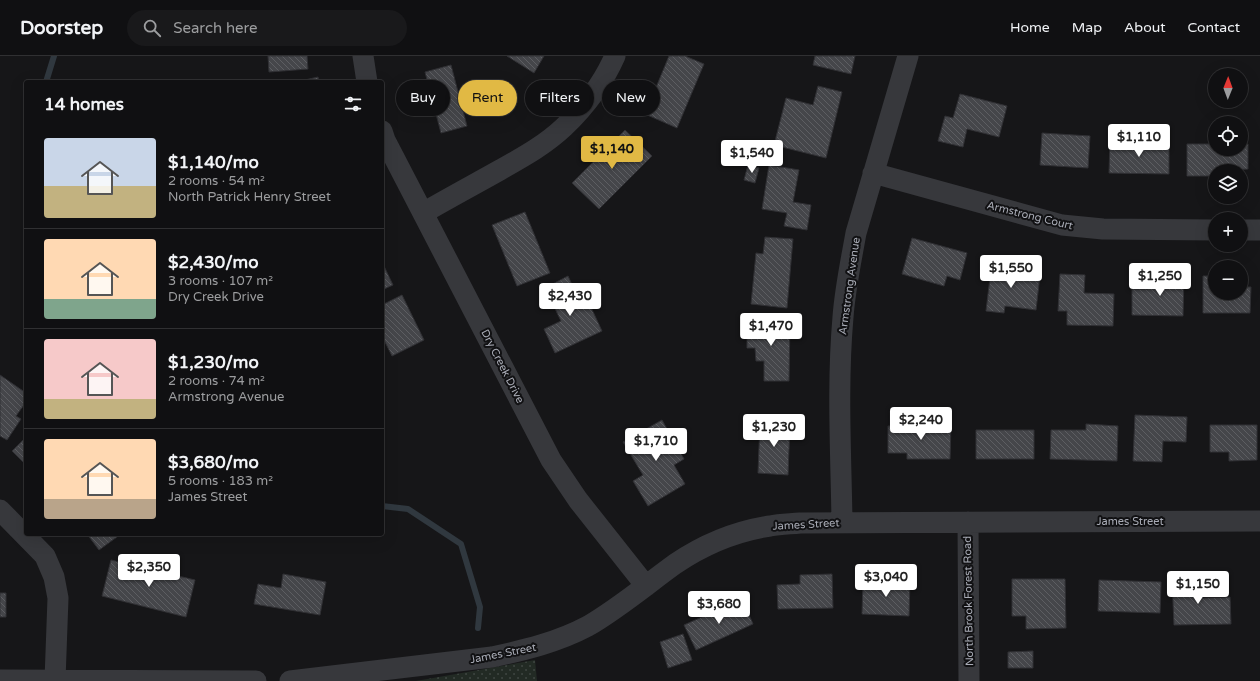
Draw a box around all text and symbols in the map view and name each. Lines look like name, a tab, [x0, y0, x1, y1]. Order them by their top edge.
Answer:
search box	[127, 10, 407, 46]
text: Doorstep	[20, 17, 103, 39]
icon: search	[141, 17, 163, 39]
text: Search here	[173, 19, 258, 37]
text: Home	[1010, 19, 1050, 36]
text: Map	[1072, 19, 1102, 36]
text: About	[1124, 19, 1166, 36]
text: Contact	[1188, 19, 1240, 36]
north arrow	[1208, 68, 1248, 108]
map controls	[1208, 68, 1248, 300]
chip: Buy	[396, 80, 450, 116]
chip: Rent	[458, 80, 517, 116]
chip: Filters	[525, 80, 594, 116]
chip: New	[602, 80, 660, 116]
icon: filters	[342, 93, 364, 115]
text: 14 homes	[44, 94, 124, 115]
button: locate	[1208, 116, 1248, 156]
pin: $1,110	[1106, 124, 1172, 158]
text: $1,110	[1117, 129, 1161, 145]
pin: $1,140	[579, 136, 645, 170]
pin: $1,540	[719, 140, 785, 174]
text: $1,140	[590, 141, 634, 157]
text: $1,540	[730, 145, 774, 161]
text: $1,140/mo	[168, 152, 259, 173]
icon: home	[76, 154, 124, 202]
button: layers	[1208, 164, 1248, 204]
text: 2 rooms · 54 m²	[168, 173, 265, 189]
text: North Patrick Henry Street	[168, 189, 331, 205]
street label: Armstrong Court	[985, 198, 1074, 232]
button: +	[1208, 212, 1248, 252]
street label: Armstrong Avenue	[836, 236, 863, 336]
text: $2,430/mo	[168, 252, 258, 273]
icon: home	[76, 255, 124, 303]
pin: $1,550	[978, 255, 1044, 289]
text: $1,550	[989, 260, 1033, 276]
button: −	[1208, 260, 1248, 300]
pin: $1,250	[1127, 263, 1193, 297]
text: $1,250	[1138, 268, 1182, 284]
text: 3 rooms · 107 m²	[168, 273, 273, 289]
pin: $2,430	[537, 283, 603, 317]
text: $2,430	[548, 288, 592, 304]
text: Dry Creek Drive	[168, 289, 264, 305]
pin: $1,470	[738, 313, 804, 347]
text: $1,470	[749, 318, 793, 334]
street label: Dry Creek Drive	[478, 327, 527, 405]
text: $1,230/mo	[168, 352, 259, 373]
icon: home	[76, 355, 124, 403]
text: 2 rooms · 74 m²	[168, 373, 265, 389]
text: Armstrong Avenue	[168, 389, 284, 405]
pin: $2,240	[888, 407, 954, 441]
text: $2,240	[899, 412, 943, 428]
pin: $1,230	[741, 414, 807, 448]
text: $1,230	[752, 419, 796, 435]
pin: $1,710	[623, 428, 689, 462]
text: $1,710	[634, 433, 678, 449]
text: $3,680/mo	[168, 452, 259, 473]
icon: home	[76, 455, 124, 503]
text: 5 rooms · 183 m²	[168, 473, 273, 489]
text: James Street	[168, 489, 247, 505]
street label: James Street	[1096, 515, 1164, 528]
street label: James Street	[772, 516, 840, 533]
street label: North Brook Forest Road	[961, 536, 976, 666]
pin: $2,350	[116, 554, 182, 588]
text: $2,350	[127, 559, 171, 575]
pin: $3,040	[853, 564, 919, 598]
text: $3,040	[864, 569, 908, 585]
pin: $1,150	[1165, 571, 1231, 605]
text: $1,150	[1176, 576, 1220, 592]
pin: $3,680	[686, 591, 752, 625]
text: $3,680	[697, 596, 741, 612]
street label: James Street	[469, 641, 537, 666]

